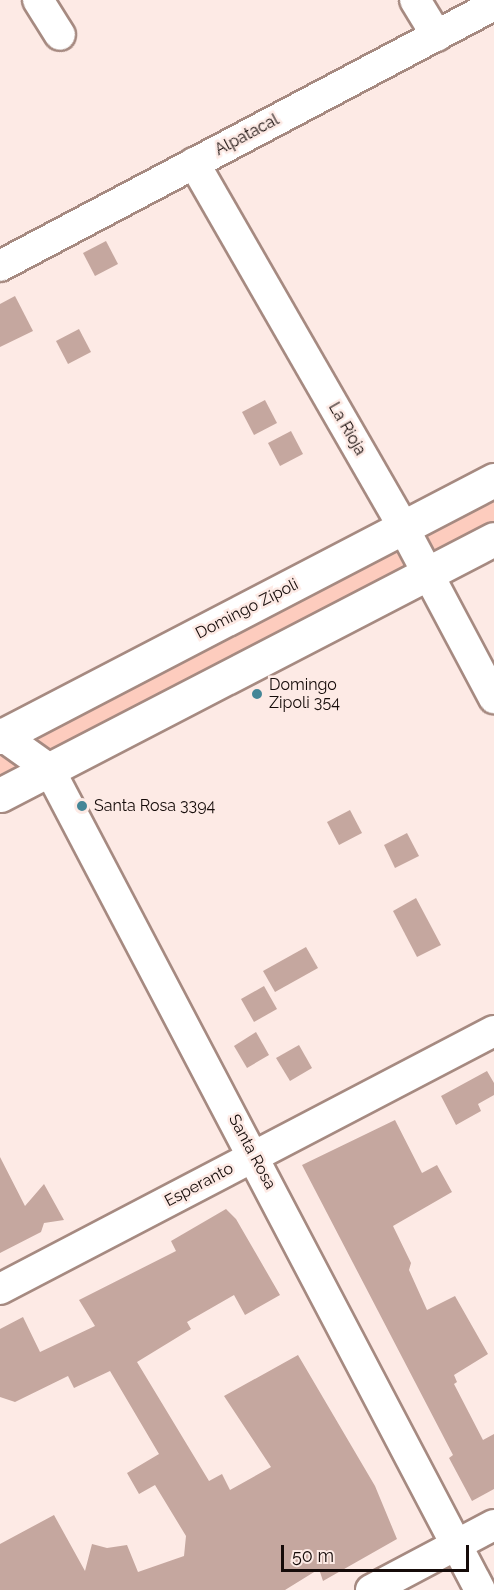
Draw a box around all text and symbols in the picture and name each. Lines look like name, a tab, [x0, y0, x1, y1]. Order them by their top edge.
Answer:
street label: Alpatacal	[212, 110, 282, 160]
street label: La Rioja	[324, 399, 370, 459]
street label: Domingo Zípoli	[192, 575, 302, 643]
place label: Domingo Zipoli 354	[269, 675, 340, 713]
marker: Domingo Zipoli 354	[250, 687, 264, 701]
place label: Santa Rosa 3394	[94, 796, 215, 816]
marker: Santa Rosa 3394	[75, 799, 89, 813]
street label: Santa Rosa	[224, 1111, 280, 1193]
street label: Esperanto	[161, 1159, 237, 1211]
scale bar	[284, 1533, 472, 1571]
text: 50 m	[292, 1545, 334, 1566]

